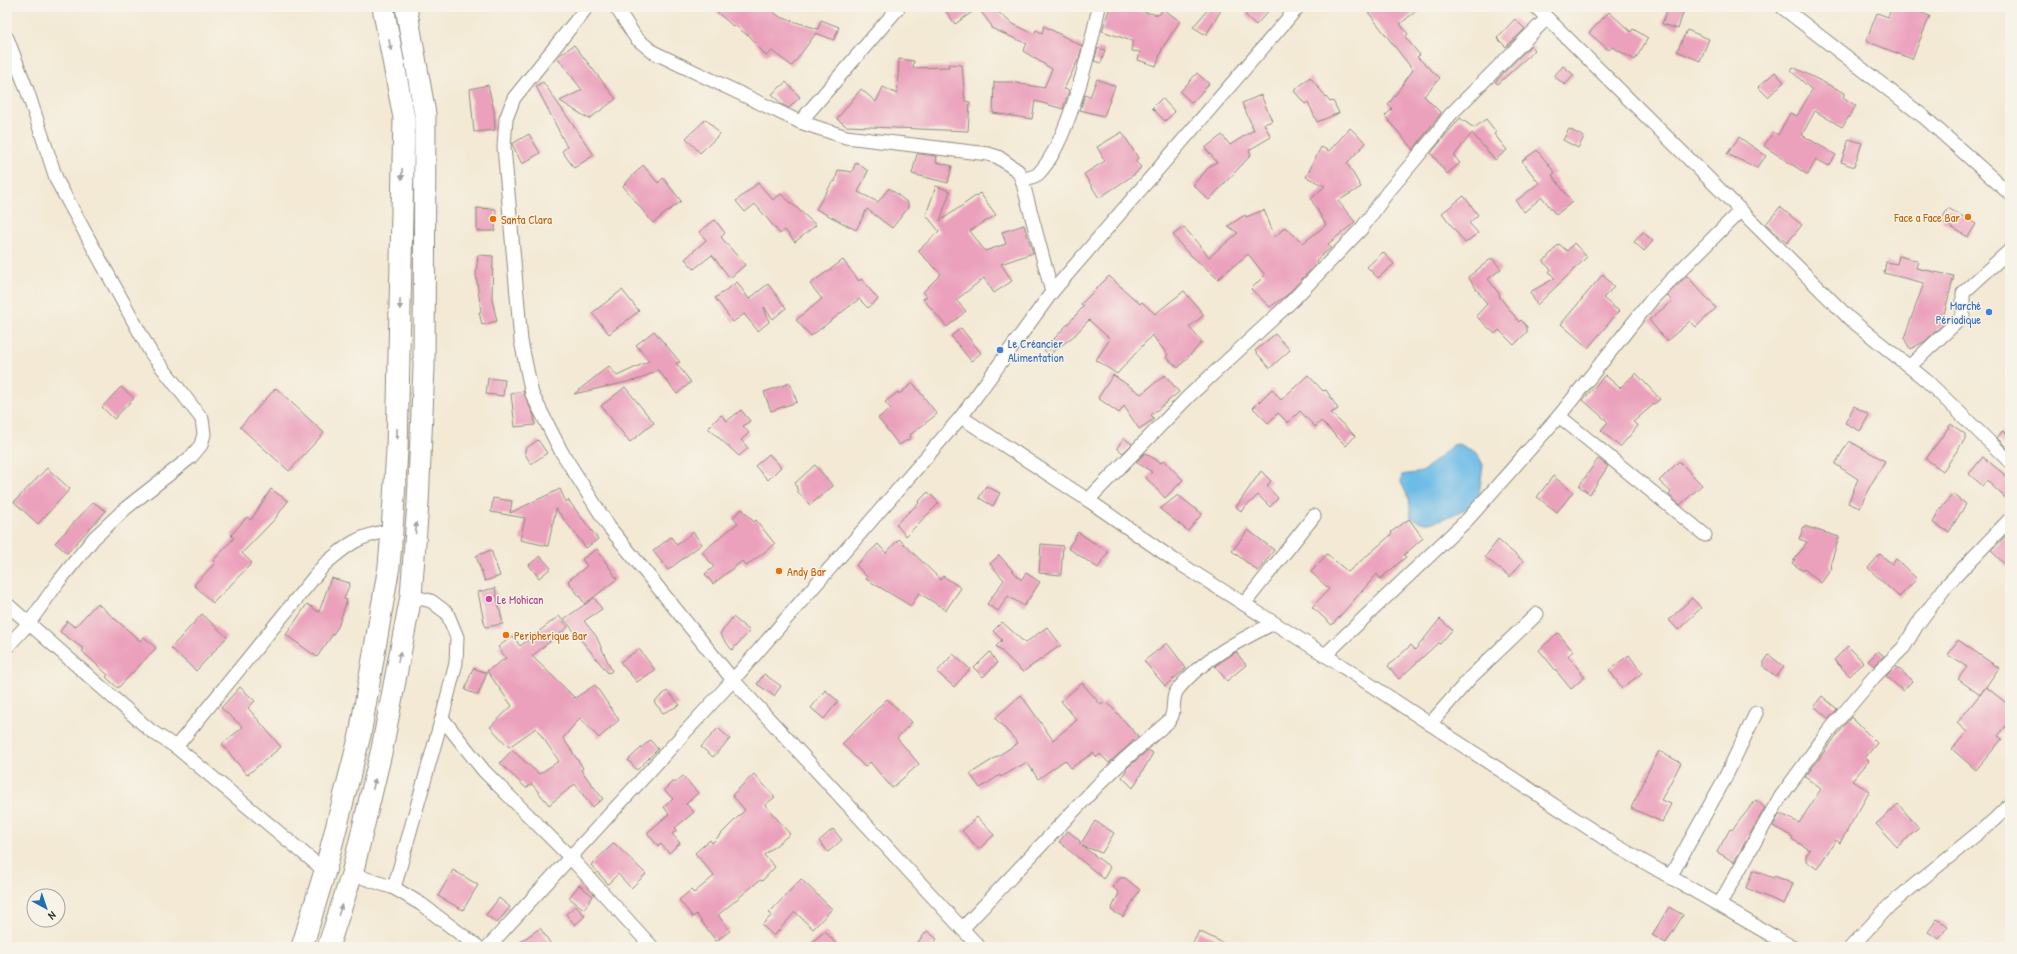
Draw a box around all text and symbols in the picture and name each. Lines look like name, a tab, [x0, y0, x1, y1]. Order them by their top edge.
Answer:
one-way arrow	[387, 39, 393, 51]
one-way arrow	[399, 168, 406, 180]
place label: Face a Face Bar	[1893, 209, 1960, 226]
place label: Santa Clara	[501, 211, 552, 228]
marker: Face a Face Bar	[1963, 212, 1973, 222]
marker: Santa Clara	[488, 214, 498, 224]
place label: Marché Périodique	[1936, 297, 1981, 328]
one-way arrow	[396, 298, 403, 310]
marker: Marché Périodique	[1984, 307, 1994, 317]
place label: Le Créancier Alimentation	[1008, 335, 1064, 366]
marker: Le Créancier Alimentation	[995, 345, 1005, 355]
one-way arrow	[394, 428, 400, 441]
one-way arrow	[413, 522, 419, 534]
place label: Andy Bar	[787, 563, 827, 580]
marker: Andy Bar	[774, 566, 784, 576]
place label: Le Mohican	[497, 591, 544, 608]
marker: Le Mohican	[484, 594, 494, 604]
place label: Peripherique Bar	[514, 627, 588, 644]
marker: Peripherique Bar	[501, 630, 511, 640]
one-way arrow	[397, 651, 403, 663]
one-way arrow	[371, 778, 377, 791]
north arrow	[26, 888, 66, 928]
one-way arrow	[338, 904, 344, 916]
text: N	[46, 908, 59, 923]

